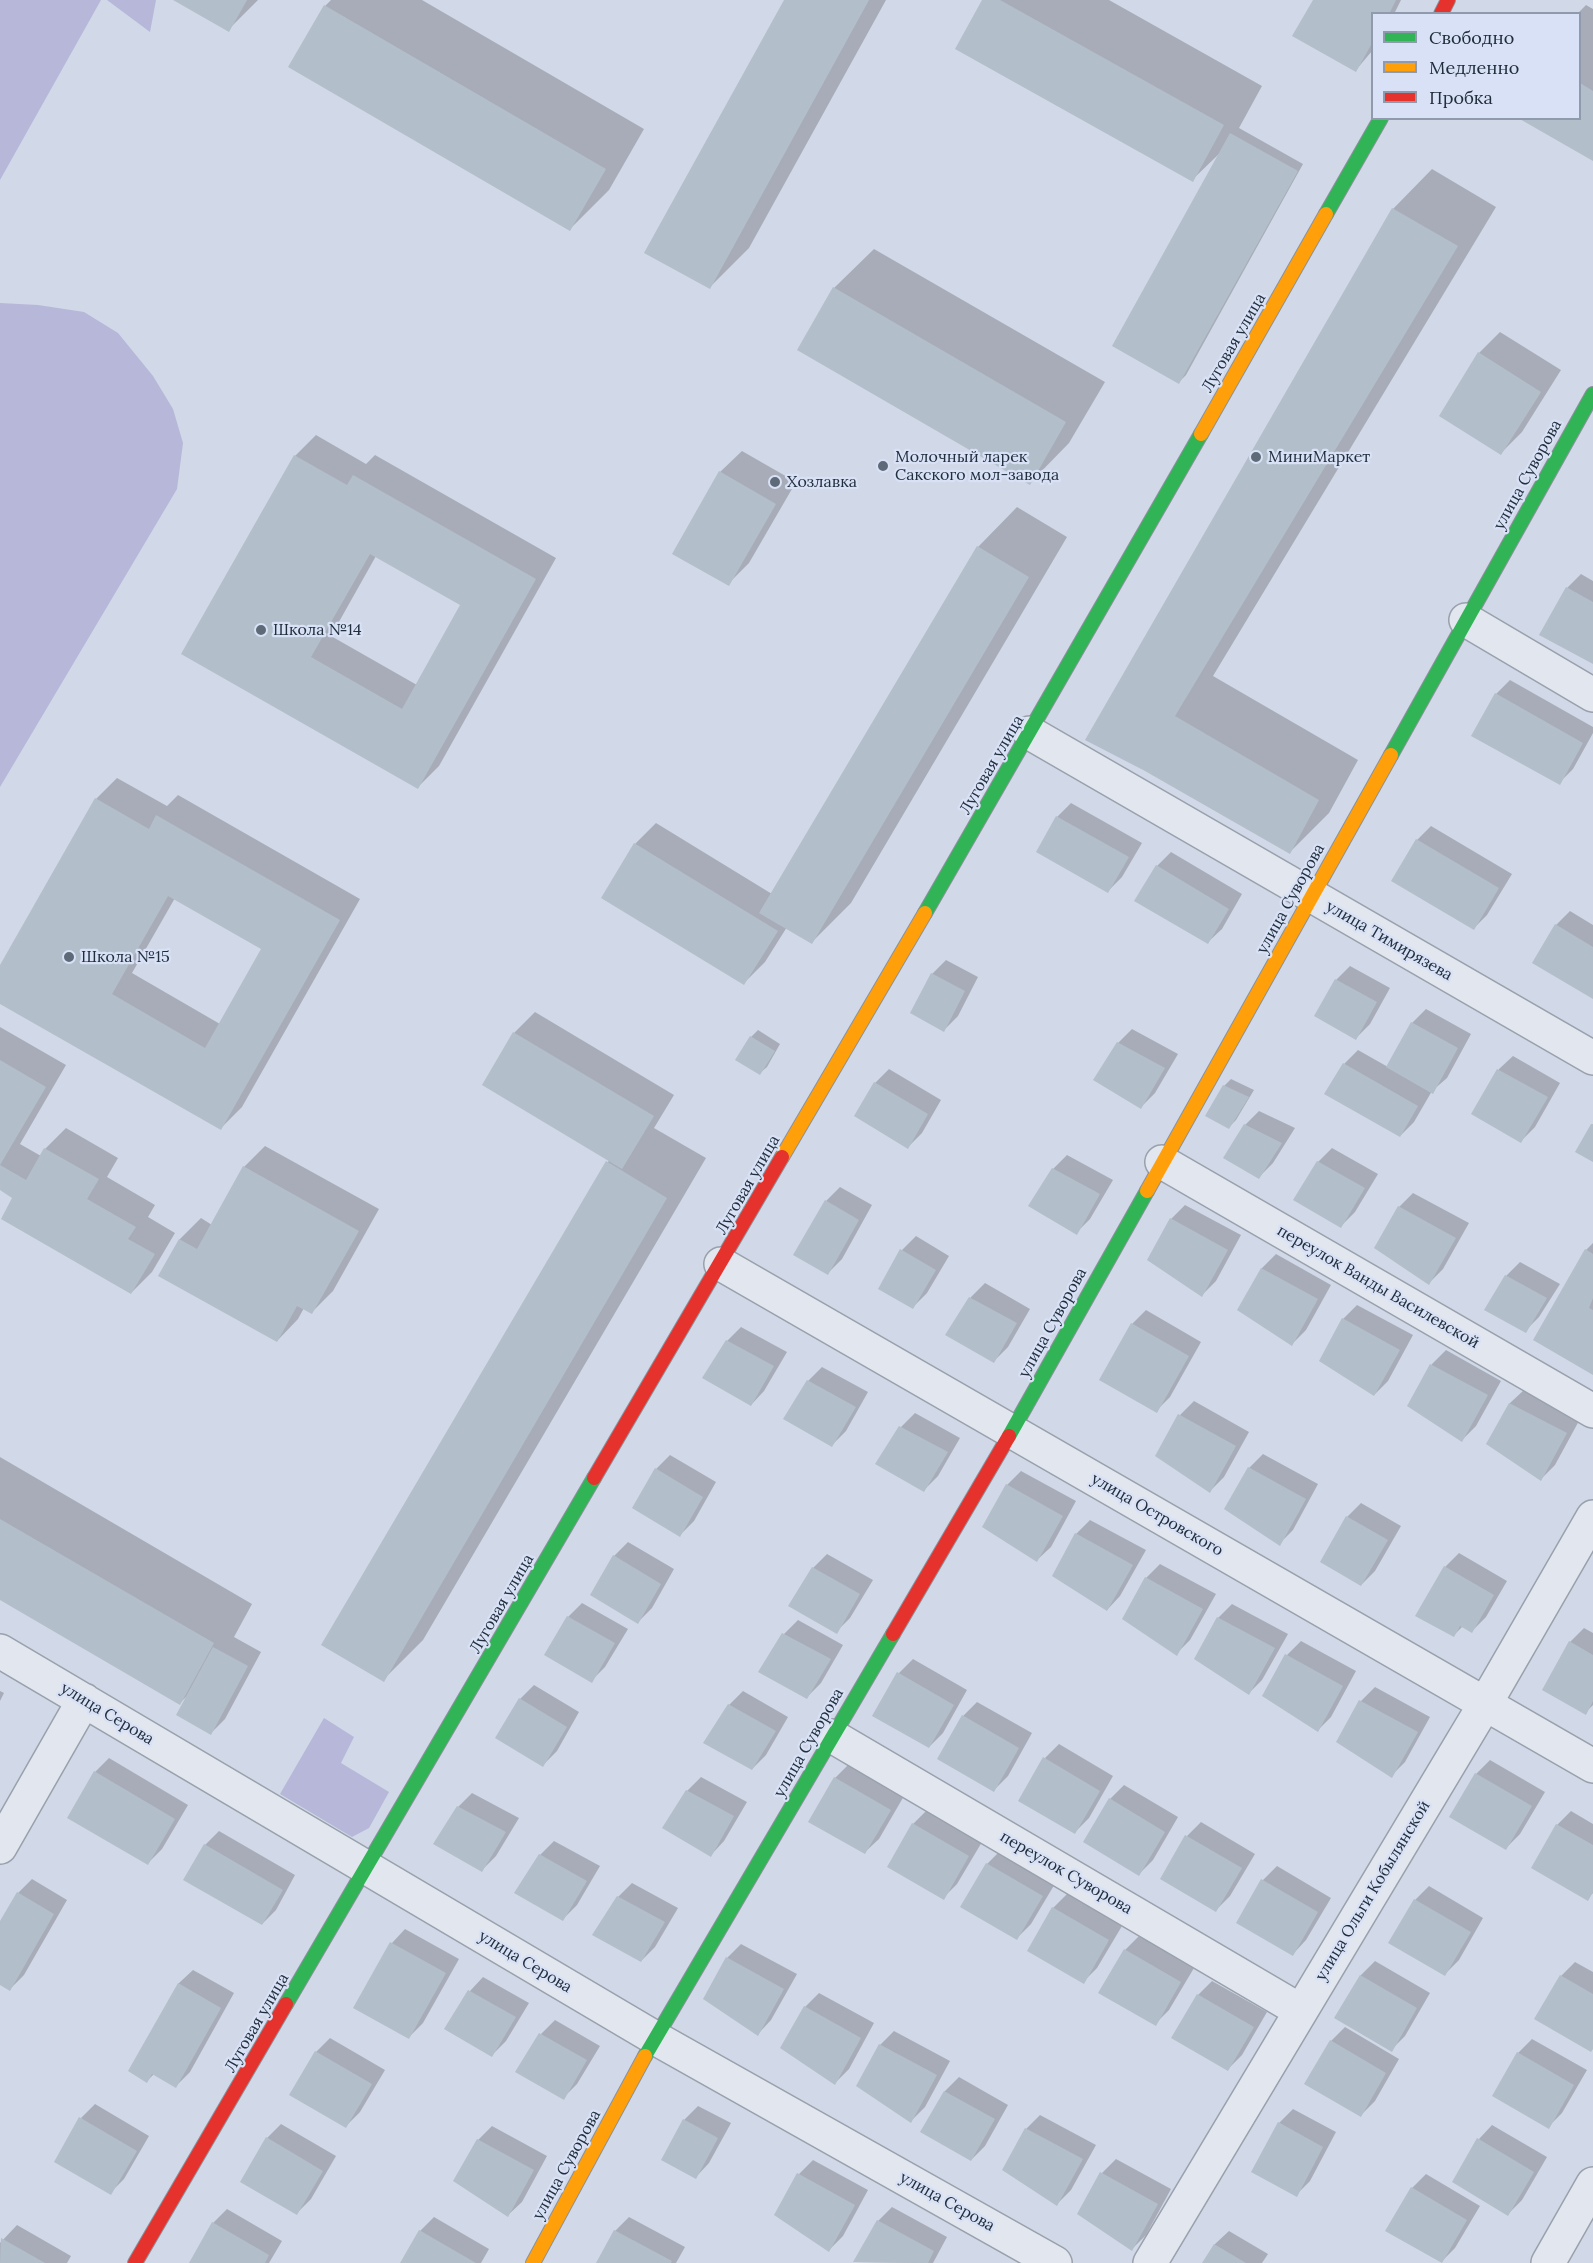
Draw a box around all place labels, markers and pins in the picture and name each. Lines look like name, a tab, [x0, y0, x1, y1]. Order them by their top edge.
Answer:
place label: Молочный ларек Сакского мол-завода	[895, 447, 1059, 485]
place label: МиниМаркет	[1268, 447, 1370, 467]
marker: МиниМаркет	[1249, 450, 1263, 464]
marker: Молочный ларек Сакского мол-завода	[876, 459, 890, 473]
place label: Хозлавка	[787, 472, 857, 492]
marker: Хозлавка	[768, 475, 782, 489]
place label: Школа №14	[273, 620, 362, 640]
marker: Школа №14	[254, 623, 268, 637]
place label: Школа №15	[81, 947, 170, 967]
marker: Школа №15	[62, 950, 76, 964]

